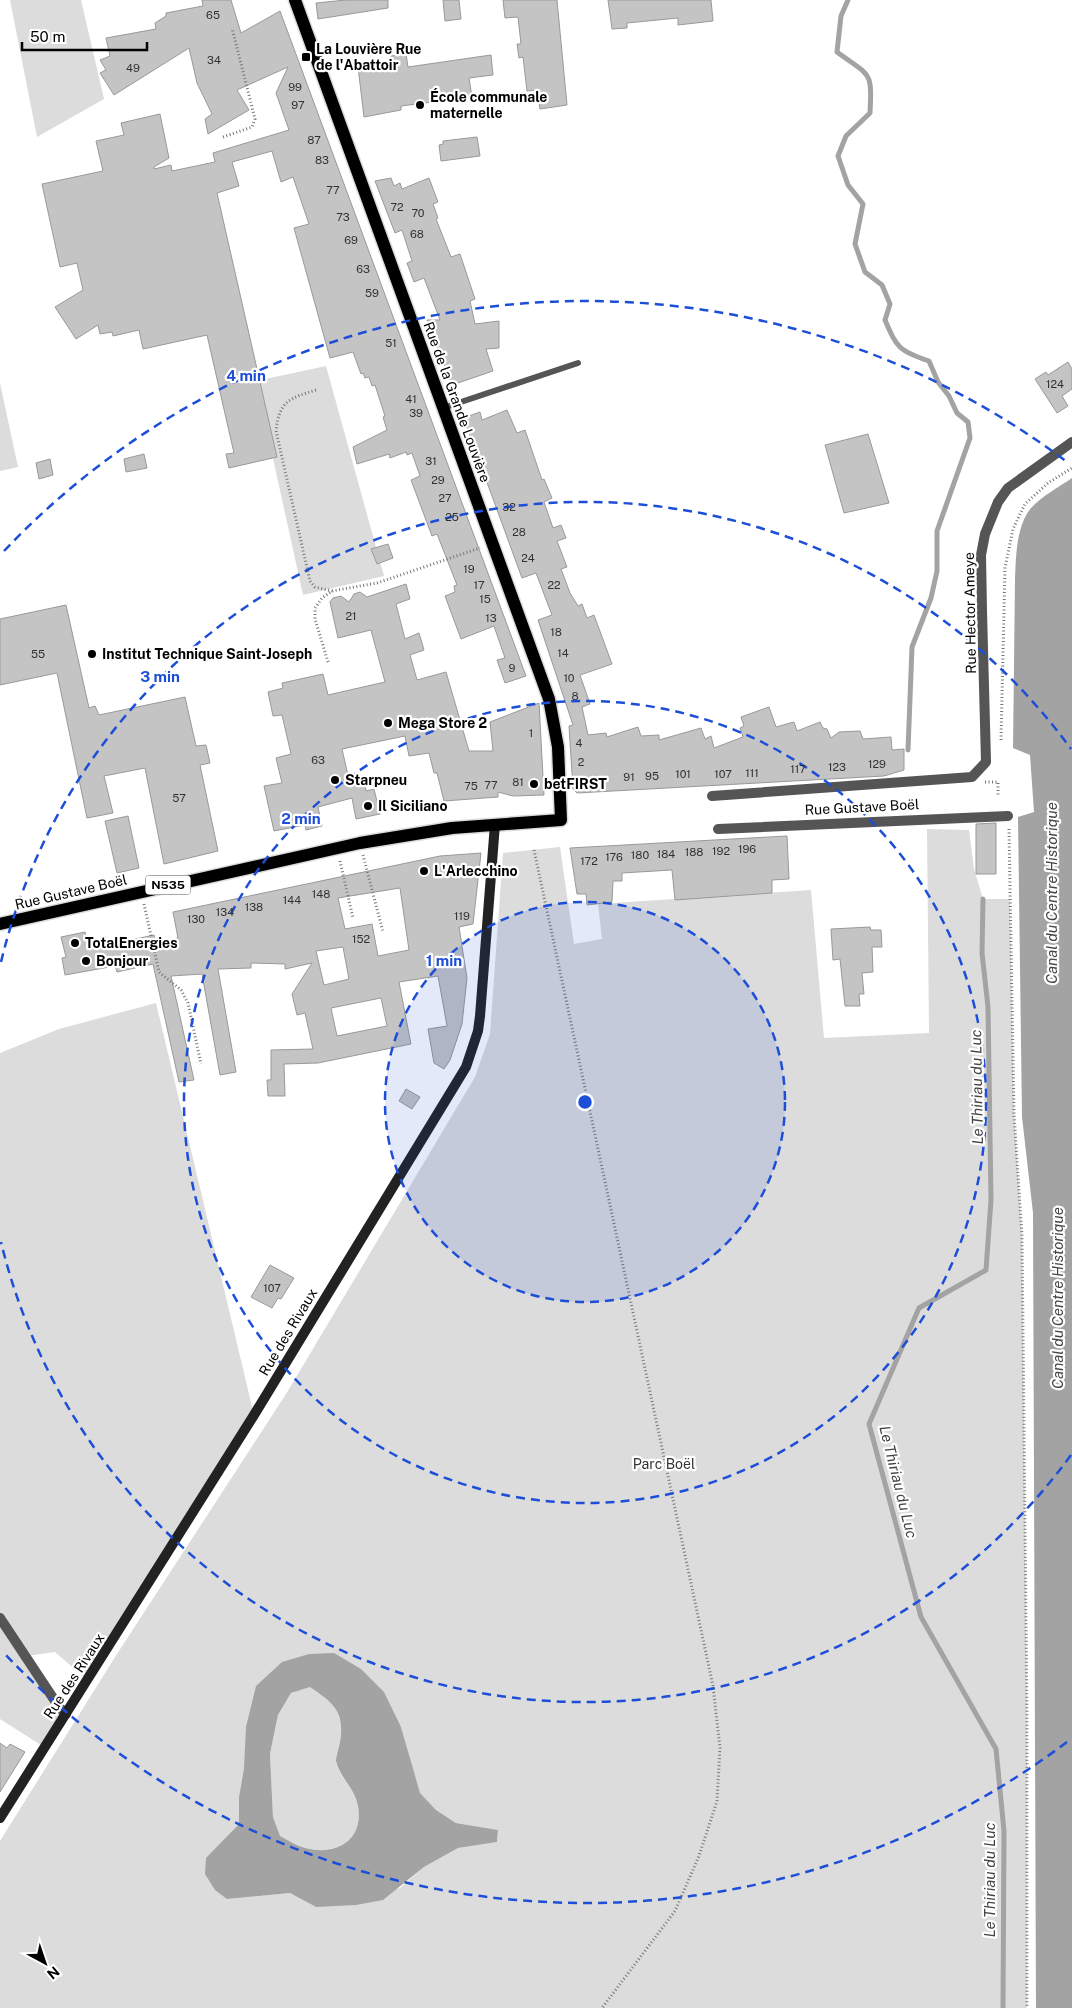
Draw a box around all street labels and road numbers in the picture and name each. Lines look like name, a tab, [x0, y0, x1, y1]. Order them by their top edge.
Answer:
street label: Rue de la Grande Louvière	[420, 319, 494, 485]
street label: Rue Hector Ameye	[961, 552, 979, 674]
street label: Rue Gustave Boël	[804, 796, 920, 818]
street label: Rue Gustave Boël	[13, 871, 129, 913]
road number: N535	[146, 876, 190, 894]
street label: Rue des Rivaux	[256, 1285, 320, 1378]
street label: Rue des Rivaux	[40, 1630, 108, 1722]

